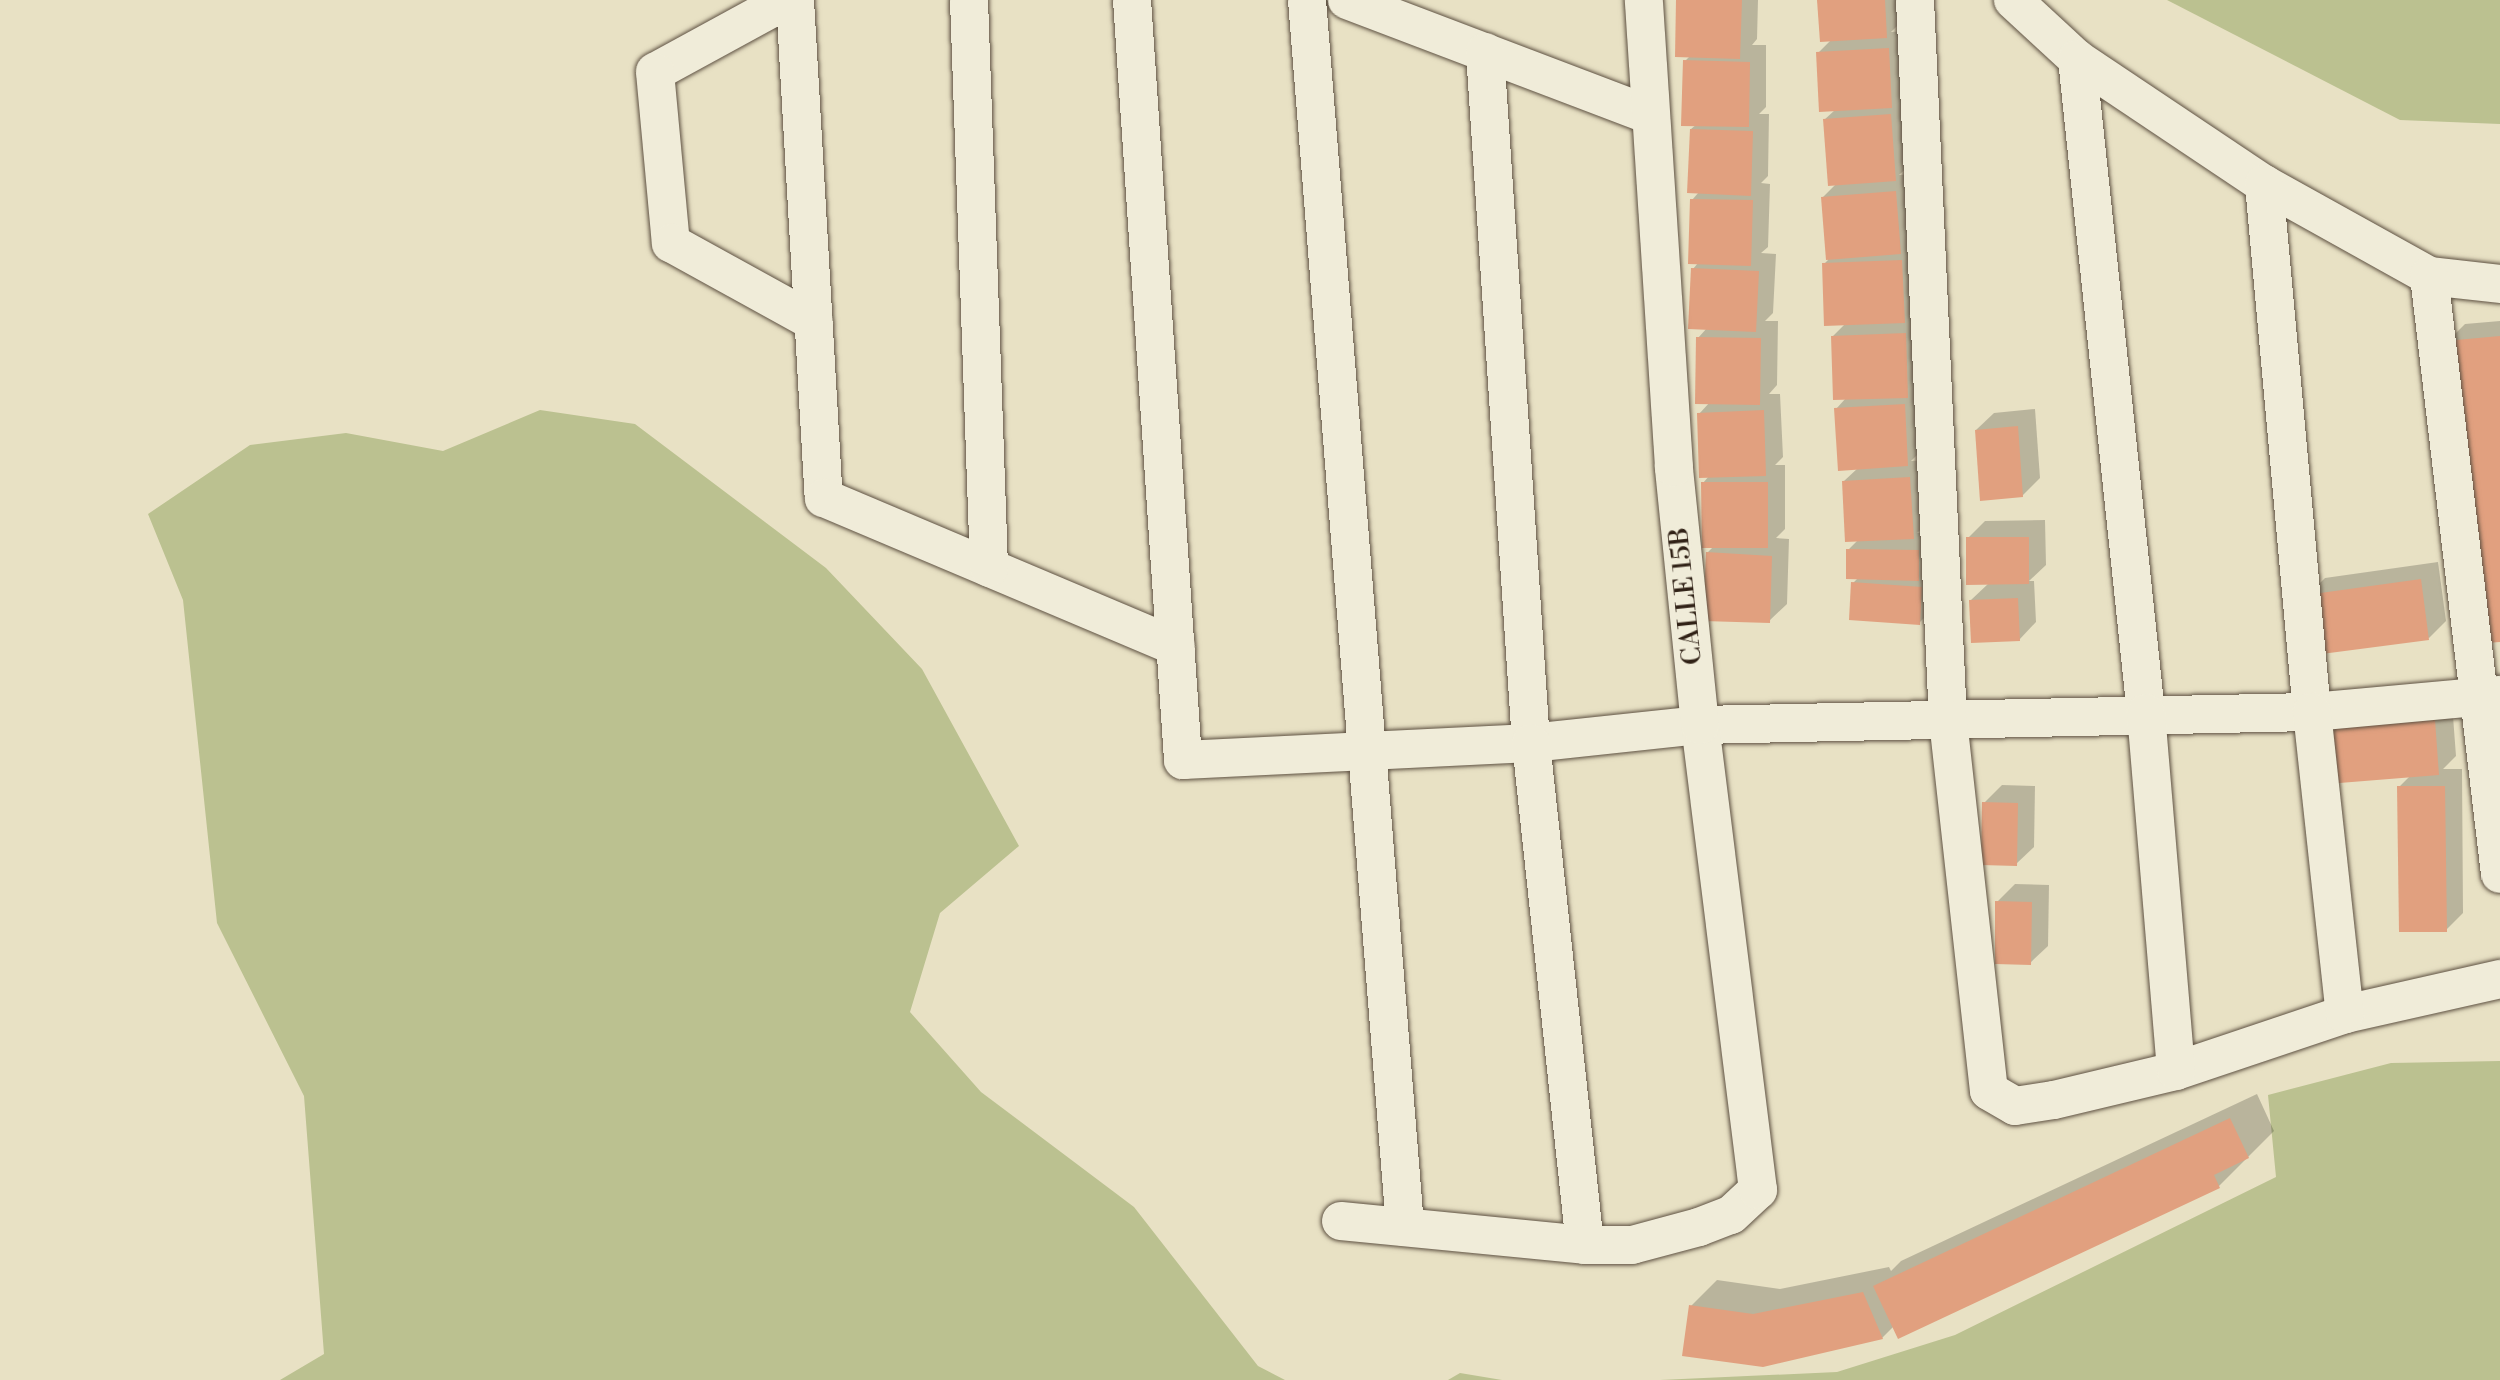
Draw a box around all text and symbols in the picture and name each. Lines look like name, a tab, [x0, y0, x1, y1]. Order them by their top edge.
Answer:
street label: CALLE 15B	[1664, 526, 1710, 666]

